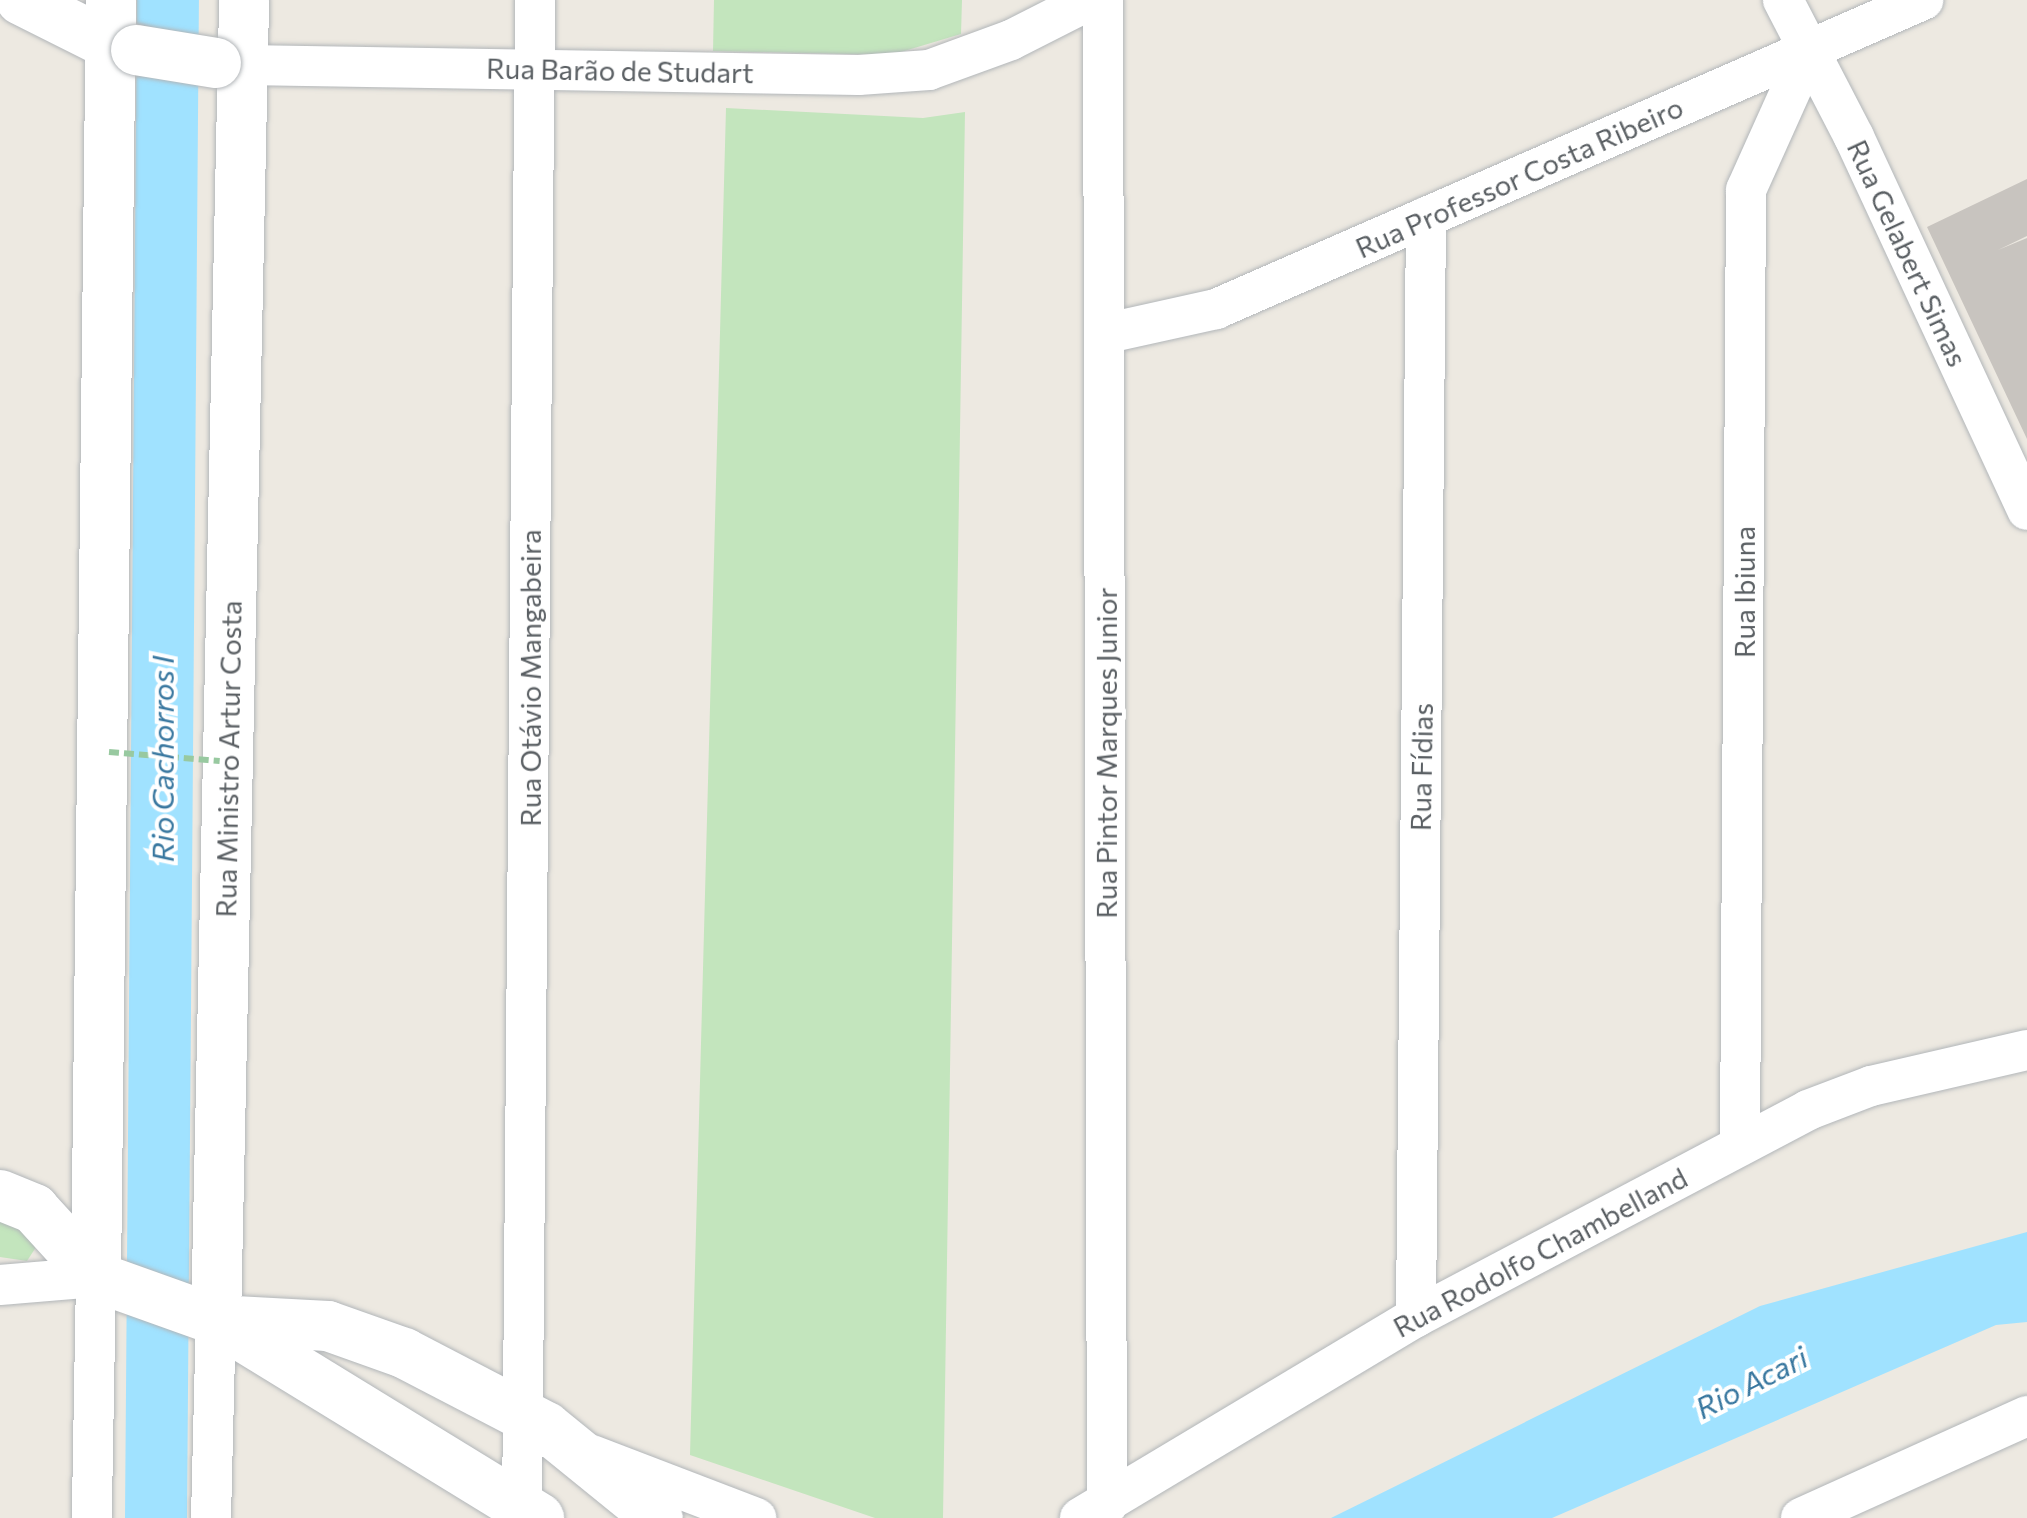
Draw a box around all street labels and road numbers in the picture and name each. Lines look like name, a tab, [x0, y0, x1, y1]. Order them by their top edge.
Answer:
street label: Rua Barão de Studart	[486, 51, 754, 89]
street label: Rua Professor Costa Ribeiro	[1350, 90, 1688, 264]
street label: Rua Gelabert Simas	[1841, 134, 1975, 372]
street label: Rua Ibiuna	[1727, 526, 1761, 658]
street label: Rua Otávio Mangabeira	[513, 529, 547, 827]
street label: Rua Pintor Marques Junior	[1089, 587, 1123, 919]
street label: Rua Ministro Artur Costa	[208, 600, 248, 918]
street label: Rua Fídias	[1403, 703, 1439, 831]
street label: Rua Rodolfo Chambelland	[1387, 1160, 1693, 1344]

